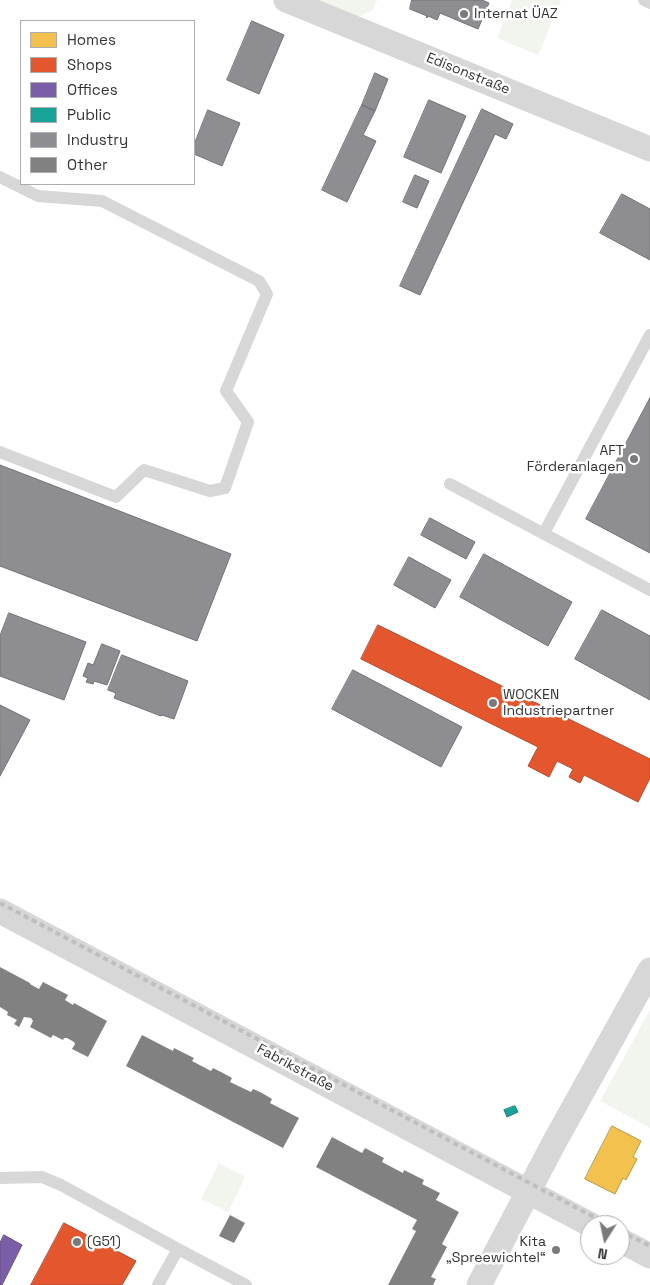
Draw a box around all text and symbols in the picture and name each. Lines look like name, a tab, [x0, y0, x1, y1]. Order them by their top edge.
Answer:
place label: Internat ÜAZ	[474, 6, 558, 22]
marker: Internat ÜAZ	[458, 8, 470, 20]
legend	[20, 20, 195, 185]
text: Homes	[67, 30, 116, 49]
street label: Edisonstraße	[424, 50, 512, 98]
text: Shops	[67, 55, 112, 74]
text: Offices	[67, 80, 118, 99]
text: Public	[67, 105, 111, 124]
text: Industry	[67, 130, 128, 149]
text: Other	[67, 155, 108, 174]
place label: AFT Förderanlagen	[527, 443, 624, 476]
marker: AFT Förderanlagen	[628, 453, 640, 465]
place label: WOCKEN Industriepartner	[503, 687, 614, 720]
marker: WOCKEN Industriepartner	[487, 697, 499, 709]
street label: Fabrikstraße	[254, 1041, 336, 1095]
north arrow	[580, 1215, 630, 1265]
place label: (G51)	[87, 1234, 121, 1250]
place label: Kita „Spreewichtel“	[446, 1234, 546, 1266]
marker: (G51)	[71, 1236, 83, 1248]
marker: Kita „Spreewichtel“	[550, 1244, 562, 1256]
text: N	[596, 1244, 609, 1263]

